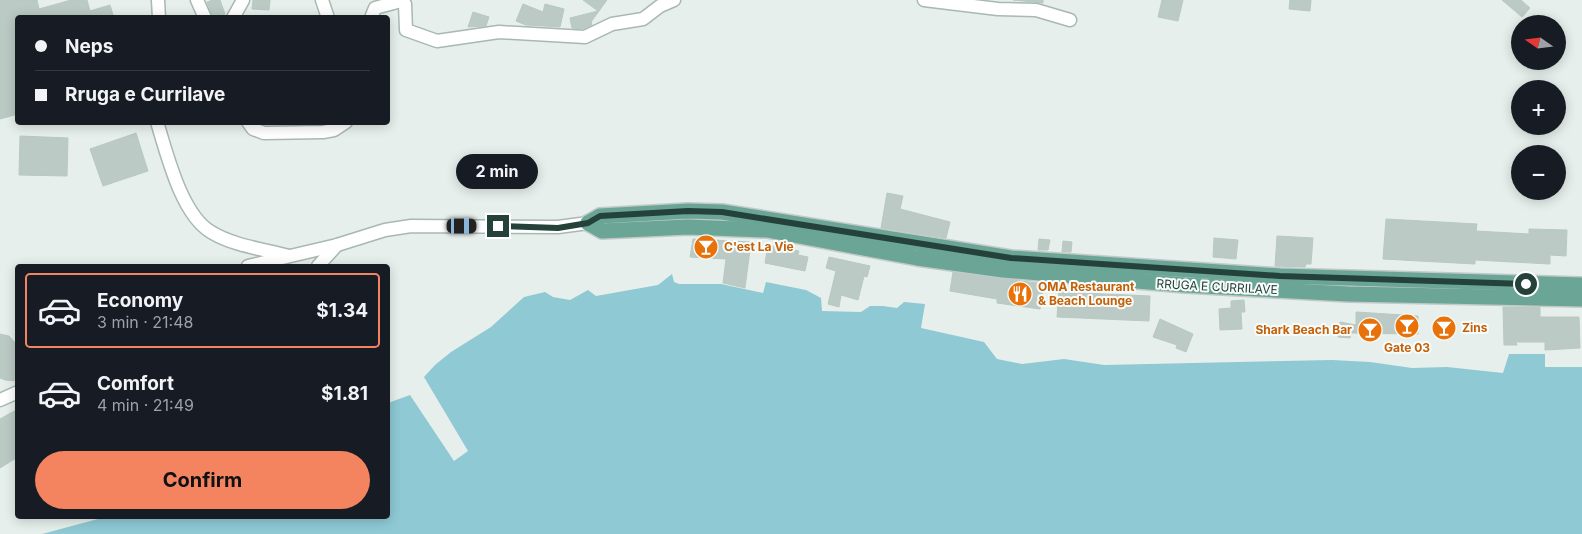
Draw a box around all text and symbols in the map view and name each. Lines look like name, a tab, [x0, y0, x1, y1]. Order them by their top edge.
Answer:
north arrow	[1511, 15, 1566, 70]
map controls	[1511, 15, 1566, 200]
text: Neps	[65, 35, 113, 58]
button: +	[1511, 80, 1566, 135]
text: Rruga e Currilave	[65, 83, 225, 106]
button: −	[1511, 145, 1566, 200]
callout: 2 min	[457, 154, 539, 188]
text: 2 min	[476, 161, 518, 181]
route end	[487, 215, 509, 237]
car	[447, 219, 477, 234]
bar icon: C'est La Vie	[693, 234, 719, 260]
place label: C'est La Vie	[724, 239, 794, 254]
route start	[1515, 273, 1537, 295]
street label: RRUGA E CURRILAVE	[1156, 276, 1278, 297]
place label: OMA Restaurant & Beach Lounge	[1038, 279, 1135, 308]
restaurant icon: OMA Restaurant & Beach Lounge	[1007, 281, 1033, 307]
icon: car	[37, 288, 82, 333]
text: Economy	[97, 289, 183, 312]
text: $1.34	[316, 299, 368, 322]
text: 3 min · 21:48	[97, 312, 193, 332]
bar icon: Gate 03	[1394, 313, 1420, 339]
bar icon: Zins	[1431, 315, 1457, 341]
bar icon: Shark Beach Bar	[1357, 317, 1383, 343]
place label: Zins	[1462, 320, 1488, 335]
place label: Shark Beach Bar	[1255, 322, 1352, 337]
place label: Gate 03	[1384, 340, 1430, 355]
icon: car	[37, 371, 82, 416]
text: Comfort	[97, 372, 174, 395]
text: $1.81	[321, 382, 368, 405]
text: 4 min · 21:49	[97, 395, 194, 415]
button: Confirm	[35, 451, 370, 509]

